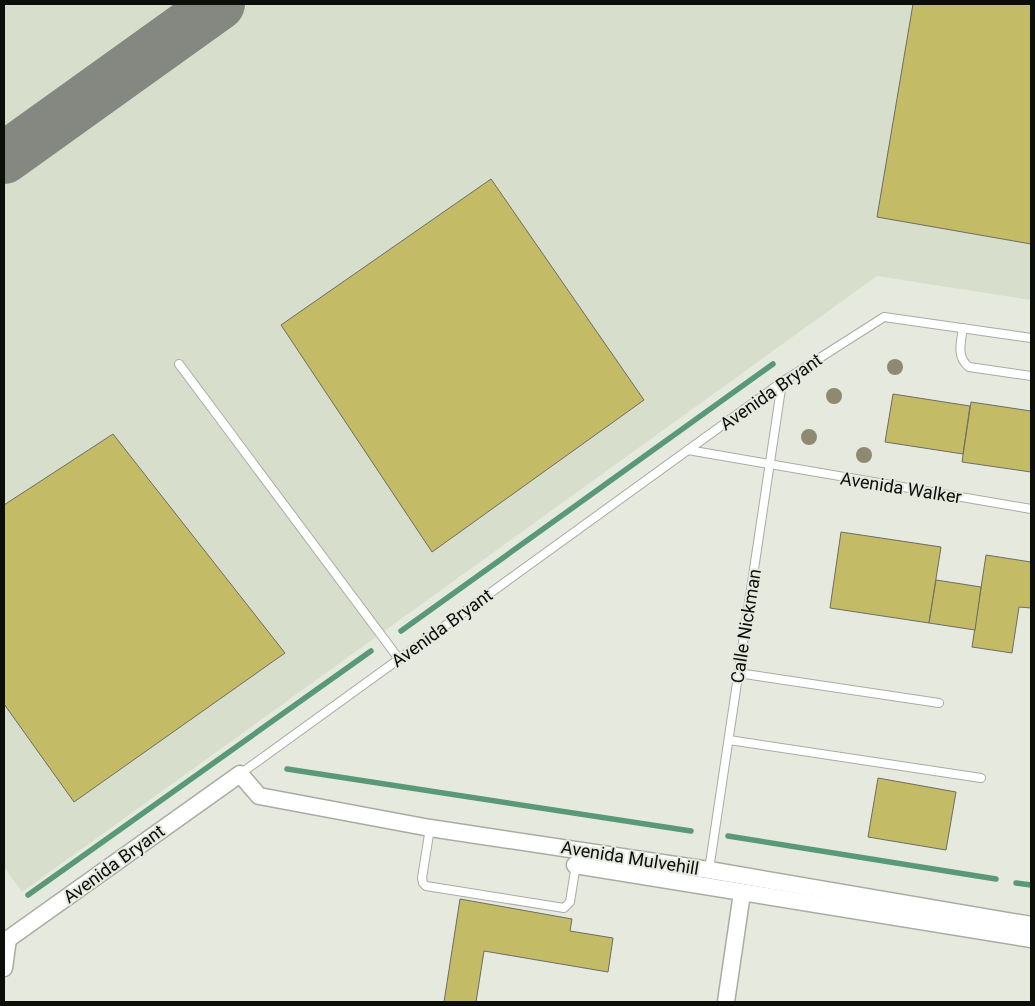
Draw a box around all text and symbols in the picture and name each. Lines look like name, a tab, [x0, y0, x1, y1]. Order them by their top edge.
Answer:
street label: Avenida Bryant	[716, 349, 826, 435]
street label: Avenida Walker	[839, 468, 963, 507]
street label: Calle Nickman	[726, 567, 765, 685]
street label: Avenida Bryant	[387, 584, 496, 671]
street label: Avenida Bryant	[59, 820, 168, 907]
street label: Avenida Mulvehill	[560, 836, 701, 879]

